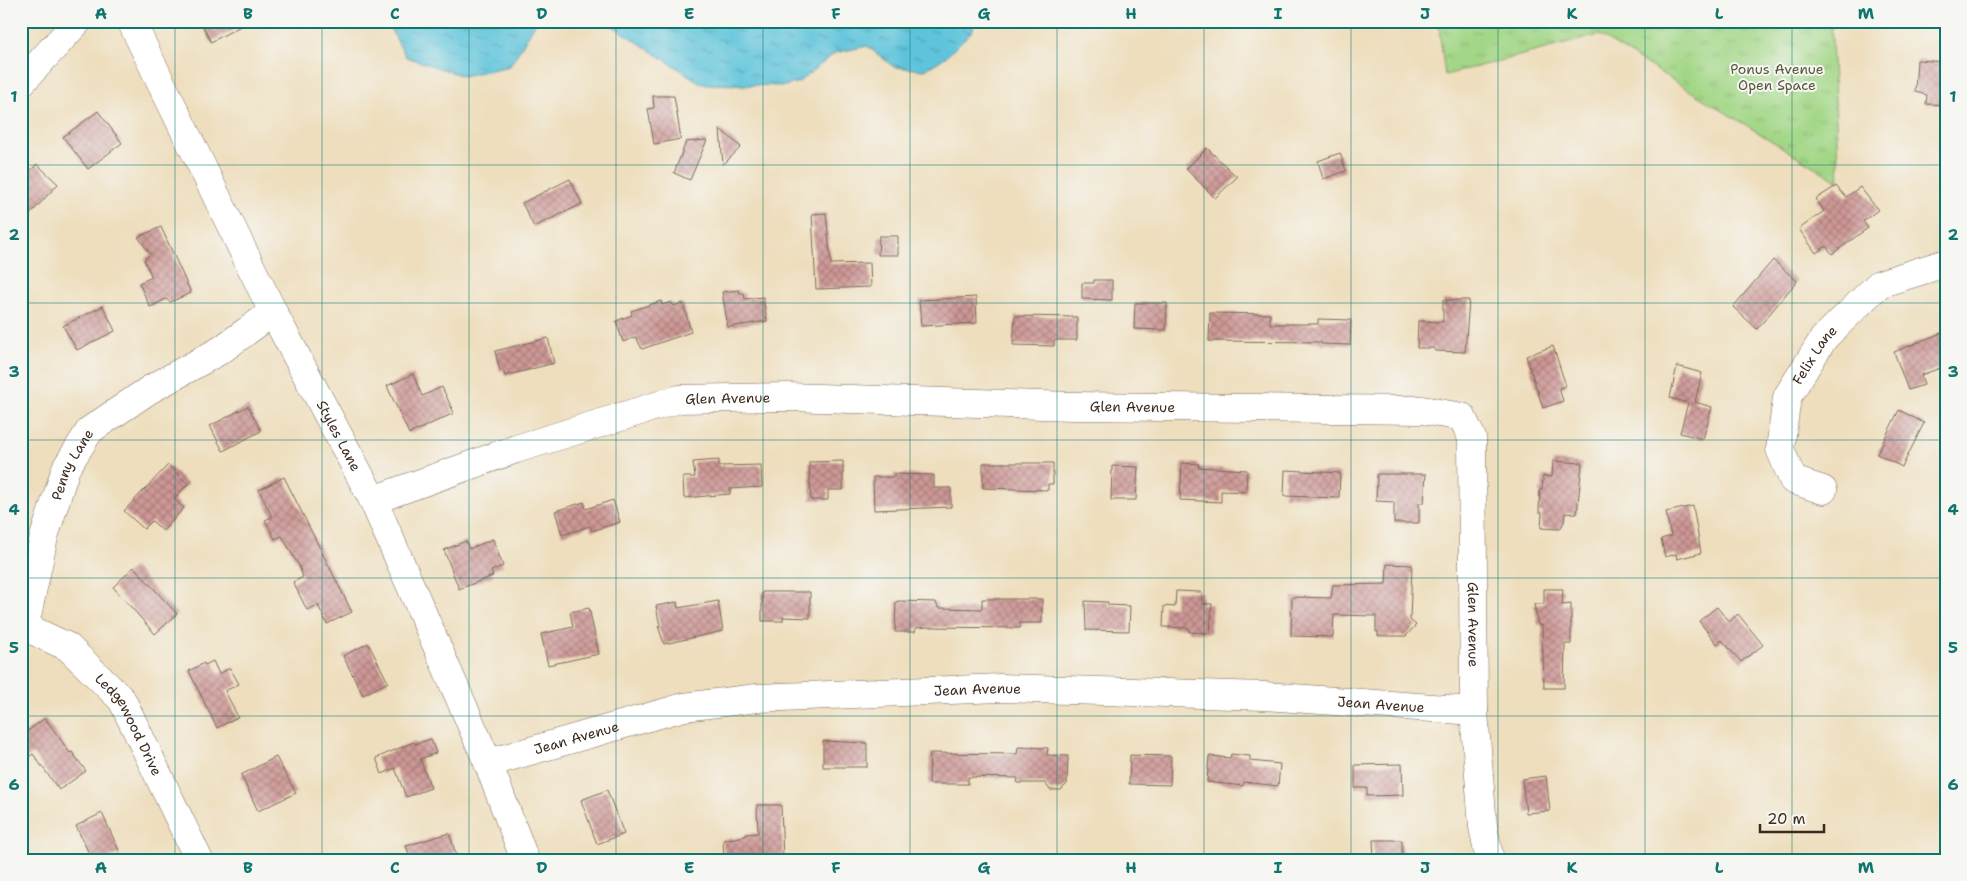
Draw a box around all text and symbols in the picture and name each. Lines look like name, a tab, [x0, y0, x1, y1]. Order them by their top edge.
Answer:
text: A	[95, 3, 107, 24]
text: B	[243, 3, 253, 24]
text: C	[390, 3, 400, 24]
text: D	[536, 3, 548, 24]
text: E	[684, 3, 694, 24]
text: F	[831, 3, 841, 24]
text: G	[978, 3, 991, 24]
text: H	[1125, 3, 1137, 24]
text: I	[1274, 3, 1283, 24]
text: J	[1420, 3, 1430, 24]
text: K	[1567, 3, 1578, 24]
text: L	[1715, 3, 1724, 24]
text: M	[1858, 3, 1875, 24]
park label: Ponus Avenue Open Space	[1730, 60, 1824, 94]
text: 1	[10, 86, 18, 107]
text: 1	[1949, 86, 1957, 107]
text: 2	[8, 224, 20, 245]
text: 2	[1947, 224, 1959, 245]
street label: Felix Lane	[1788, 321, 1841, 388]
text: 3	[8, 361, 20, 382]
text: 3	[1947, 361, 1959, 382]
street label: Glen Avenue	[685, 388, 771, 408]
street label: Styles Lane	[313, 397, 365, 474]
street label: Glen Avenue	[1090, 397, 1175, 416]
street label: Penny Lane	[47, 426, 97, 503]
text: 4	[8, 499, 20, 520]
text: 4	[1947, 499, 1959, 520]
street label: Glen Avenue	[1464, 582, 1483, 667]
text: 5	[9, 637, 19, 658]
text: 5	[1948, 637, 1958, 658]
street label: Ledgewood Drive	[91, 670, 166, 779]
street label: Jean Avenue	[933, 679, 1021, 700]
street label: Jean Avenue	[1337, 692, 1425, 716]
street label: Jean Avenue	[532, 717, 621, 758]
text: 6	[8, 774, 20, 795]
text: 6	[1947, 774, 1959, 795]
scale bar	[1760, 801, 1823, 833]
text: 20 m	[1767, 809, 1806, 829]
text: A	[95, 857, 107, 878]
text: B	[243, 857, 253, 878]
text: C	[390, 857, 400, 878]
text: D	[536, 857, 548, 878]
text: E	[684, 857, 694, 878]
text: F	[831, 857, 841, 878]
text: G	[978, 857, 991, 878]
text: H	[1125, 857, 1137, 878]
text: I	[1274, 857, 1283, 878]
text: J	[1420, 857, 1430, 878]
text: K	[1567, 857, 1578, 878]
text: L	[1715, 857, 1724, 878]
text: M	[1858, 857, 1875, 878]

